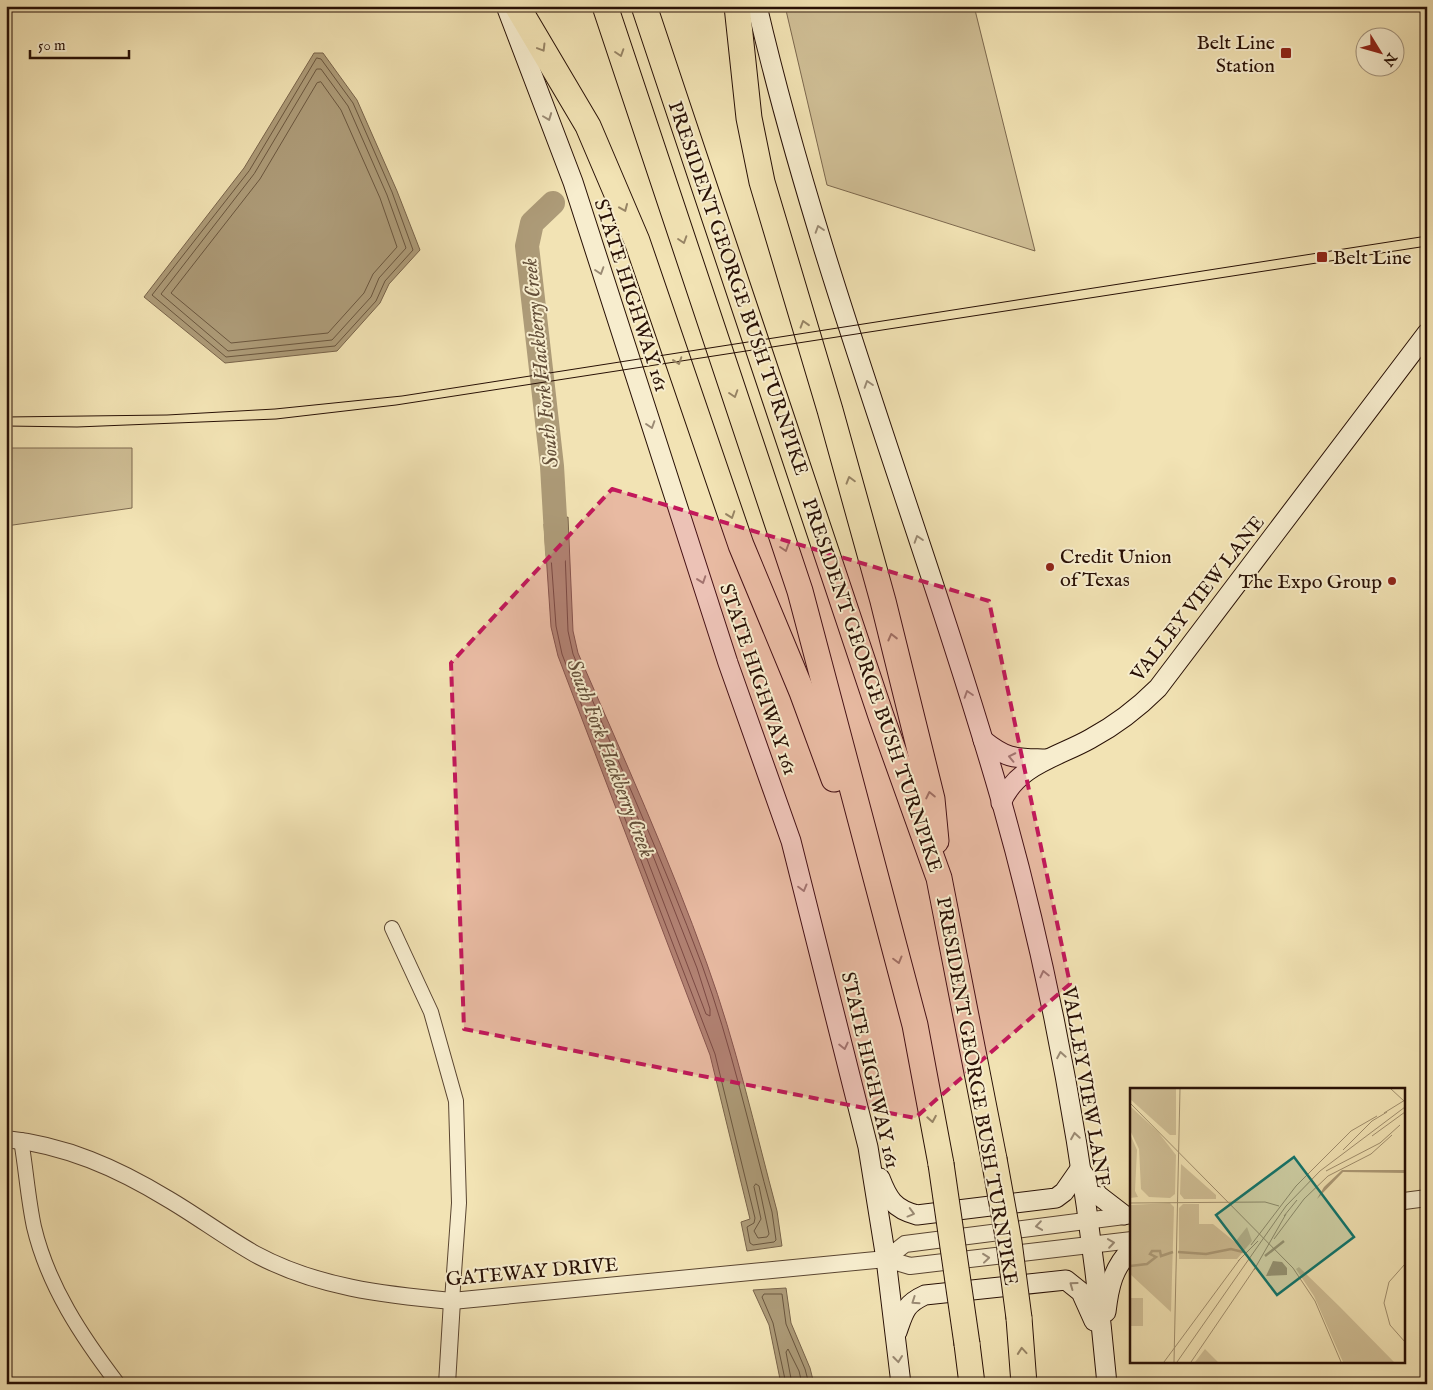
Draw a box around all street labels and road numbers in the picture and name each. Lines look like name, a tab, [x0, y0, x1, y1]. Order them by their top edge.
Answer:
street label: PRESIDENT GEORGE BUSH TURNPIKE	[662, 98, 814, 479]
street label: STATE HIGHWAY 161	[588, 196, 674, 395]
street label: PRESIDENT GEORGE BUSH TURNPIKE	[796, 495, 948, 876]
street label: VALLEY VIEW LANE	[1125, 511, 1271, 688]
street label: STATE HIGHWAY 161	[713, 580, 802, 779]
street label: PRESIDENT GEORGE BUSH TURNPIKE	[930, 895, 1023, 1288]
street label: STATE HIGHWAY 161	[835, 970, 904, 1171]
street label: VALLEY VIEW LANE	[1055, 984, 1116, 1190]
street label: GATEWAY DRIVE	[445, 1252, 619, 1292]

